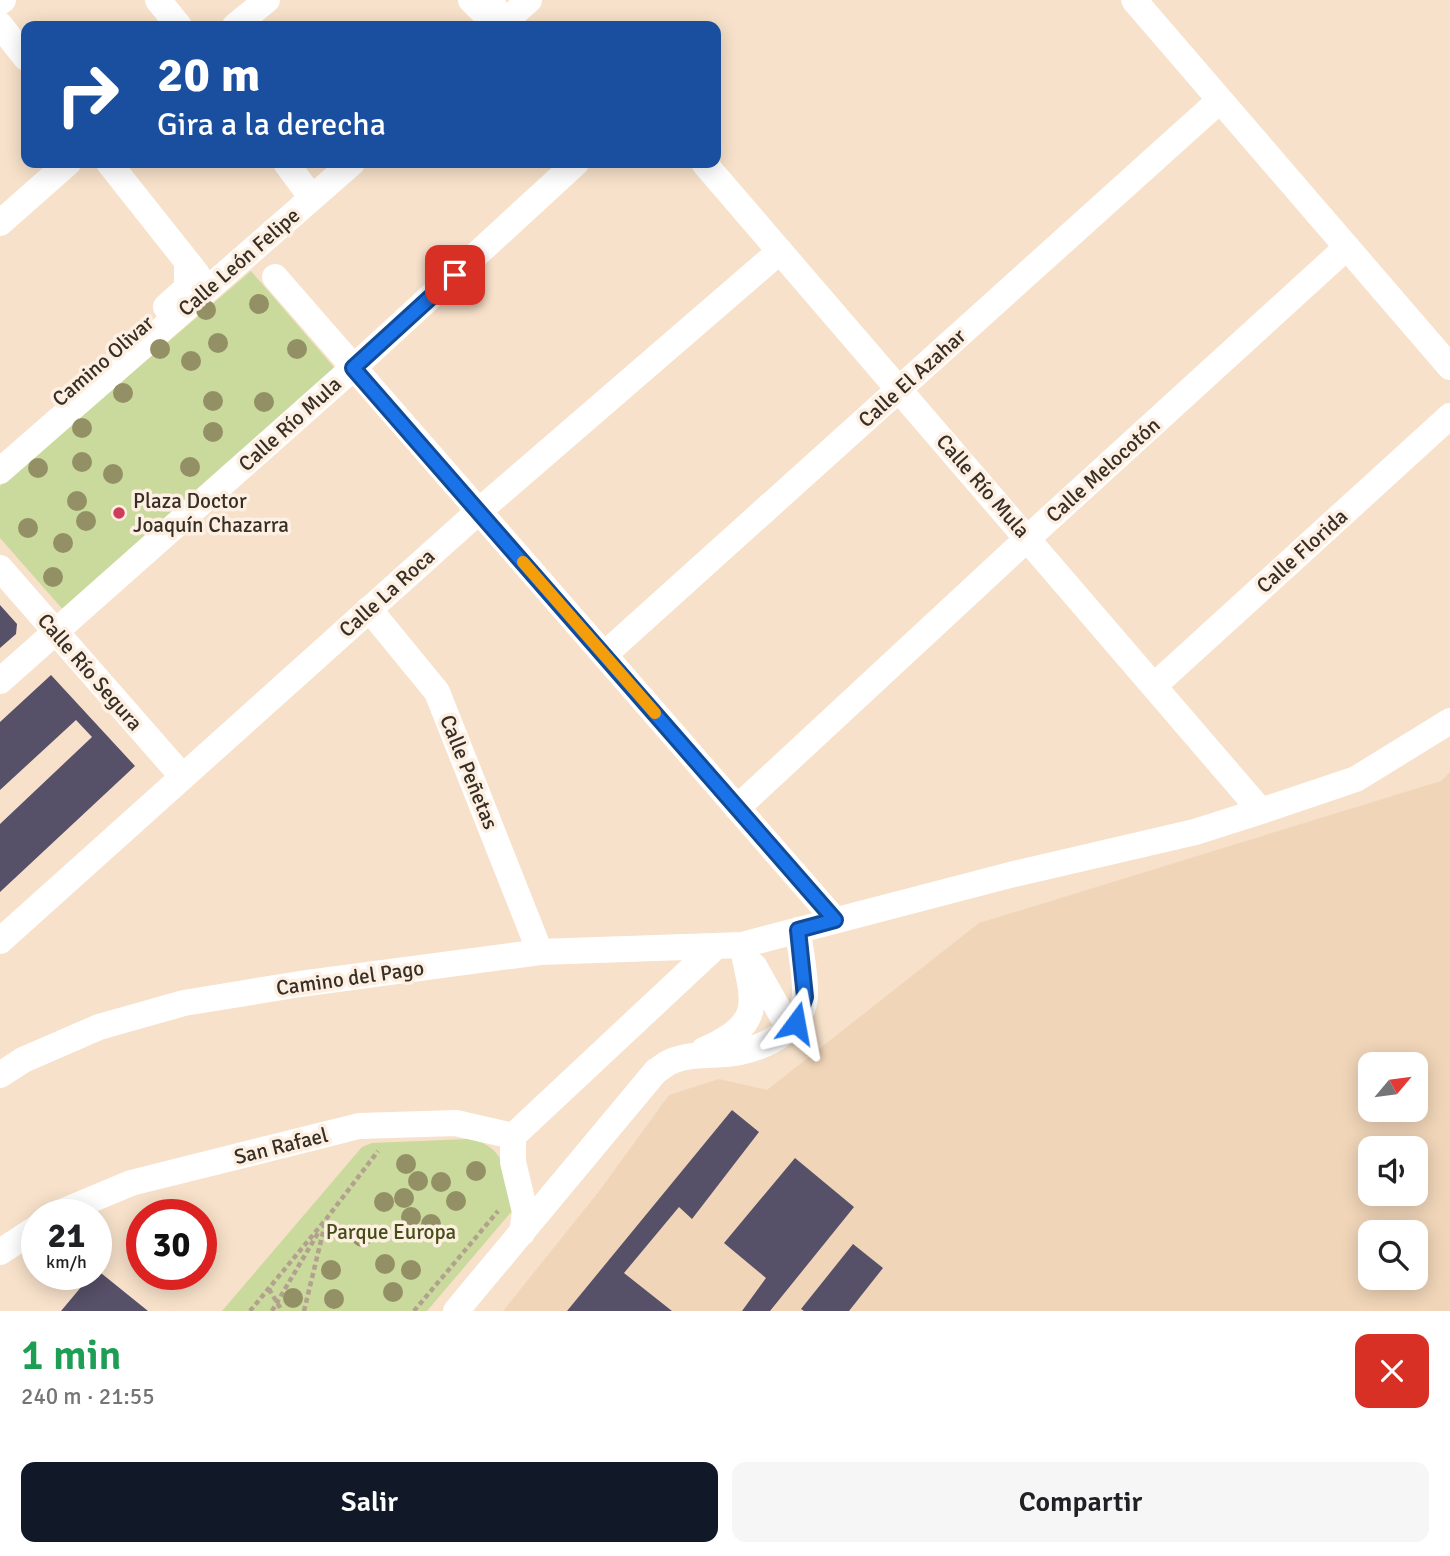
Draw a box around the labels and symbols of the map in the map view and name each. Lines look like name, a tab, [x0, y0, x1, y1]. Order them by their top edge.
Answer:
street label: Calle León Felipe	[173, 202, 305, 322]
pin	[425, 245, 485, 305]
street label: Camino Olivar	[47, 310, 159, 412]
street label: Calle El Azahar	[853, 323, 971, 433]
street label: Calle Río Mula	[233, 371, 347, 477]
street label: Calle Melocotón	[1041, 412, 1165, 528]
street label: Calle Río Mula	[931, 429, 1035, 543]
place label: Plaza Doctor Joaquín Chazarra	[133, 488, 289, 538]
street label: Calle Florida	[1251, 503, 1353, 599]
marker: Plaza Doctor Joaquín Chazarra	[111, 505, 127, 521]
street label: Calle La Roca	[334, 543, 440, 643]
street label: Calle Río Segura	[32, 608, 148, 736]
street label: Calle Peñetas	[434, 711, 504, 833]
street label: Camino del Pago	[274, 955, 426, 1001]
position arrow	[759, 986, 833, 1060]
north arrow	[1358, 1052, 1428, 1122]
street label: San Rafael	[231, 1122, 331, 1170]
speed limit sign: 30	[126, 1199, 217, 1290]
park label: Parque Europa	[326, 1219, 456, 1245]

